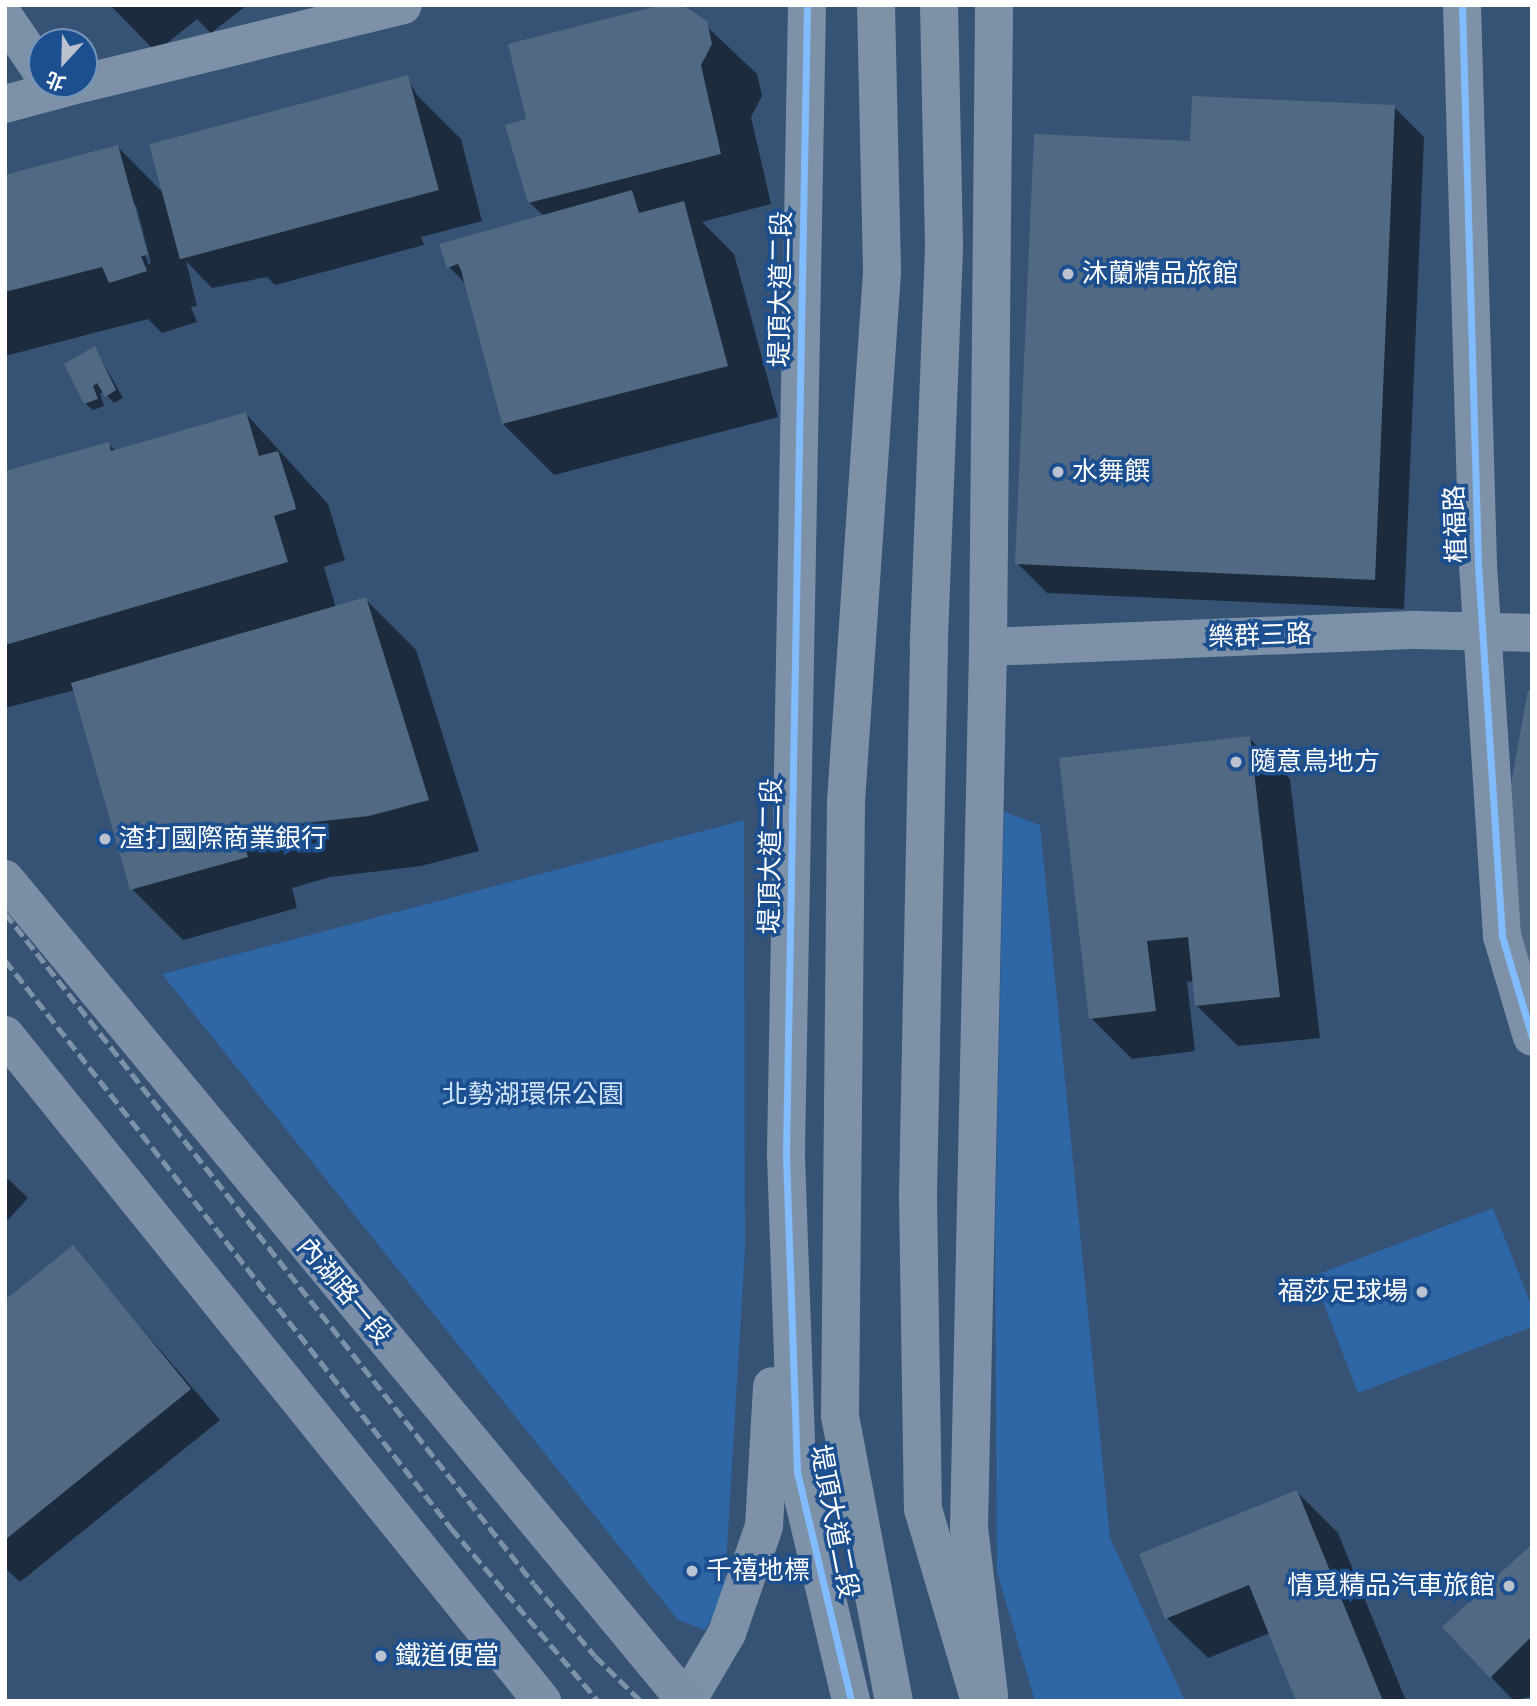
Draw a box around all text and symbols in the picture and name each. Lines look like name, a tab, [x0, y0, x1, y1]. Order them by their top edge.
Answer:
north arrow	[28, 28, 98, 98]
text: 北	[43, 67, 69, 95]
street label: 堤頂大道二段	[764, 211, 798, 367]
place label: 沐蘭精品旅館	[1082, 258, 1238, 290]
marker: 沐蘭精品旅館	[1060, 266, 1076, 282]
place label: 水舞饌	[1072, 456, 1150, 488]
marker: 水舞饌	[1050, 464, 1066, 480]
street label: 植福路	[1439, 484, 1473, 564]
street label: 樂群三路	[1207, 619, 1313, 653]
place label: 隨意鳥地方	[1250, 746, 1380, 778]
marker: 隨意鳥地方	[1228, 754, 1244, 770]
street label: 堤頂大道二段	[754, 778, 788, 934]
place label: 渣打國際商業銀行	[119, 823, 327, 855]
marker: 渣打國際商業銀行	[97, 831, 113, 847]
park label: 北勢湖環保公園	[442, 1079, 624, 1111]
street label: 內湖路一段	[290, 1231, 398, 1351]
place label: 福莎足球場	[1278, 1276, 1408, 1308]
marker: 福莎足球場	[1414, 1284, 1430, 1300]
street label: 堤頂大道二段	[804, 1442, 864, 1602]
place label: 千禧地標	[706, 1555, 810, 1587]
marker: 千禧地標	[684, 1563, 700, 1579]
place label: 情覓精品汽車旅館	[1287, 1570, 1495, 1602]
marker: 情覓精品汽車旅館	[1501, 1578, 1517, 1594]
place label: 鐵道便當	[395, 1640, 499, 1672]
marker: 鐵道便當	[373, 1648, 389, 1664]

